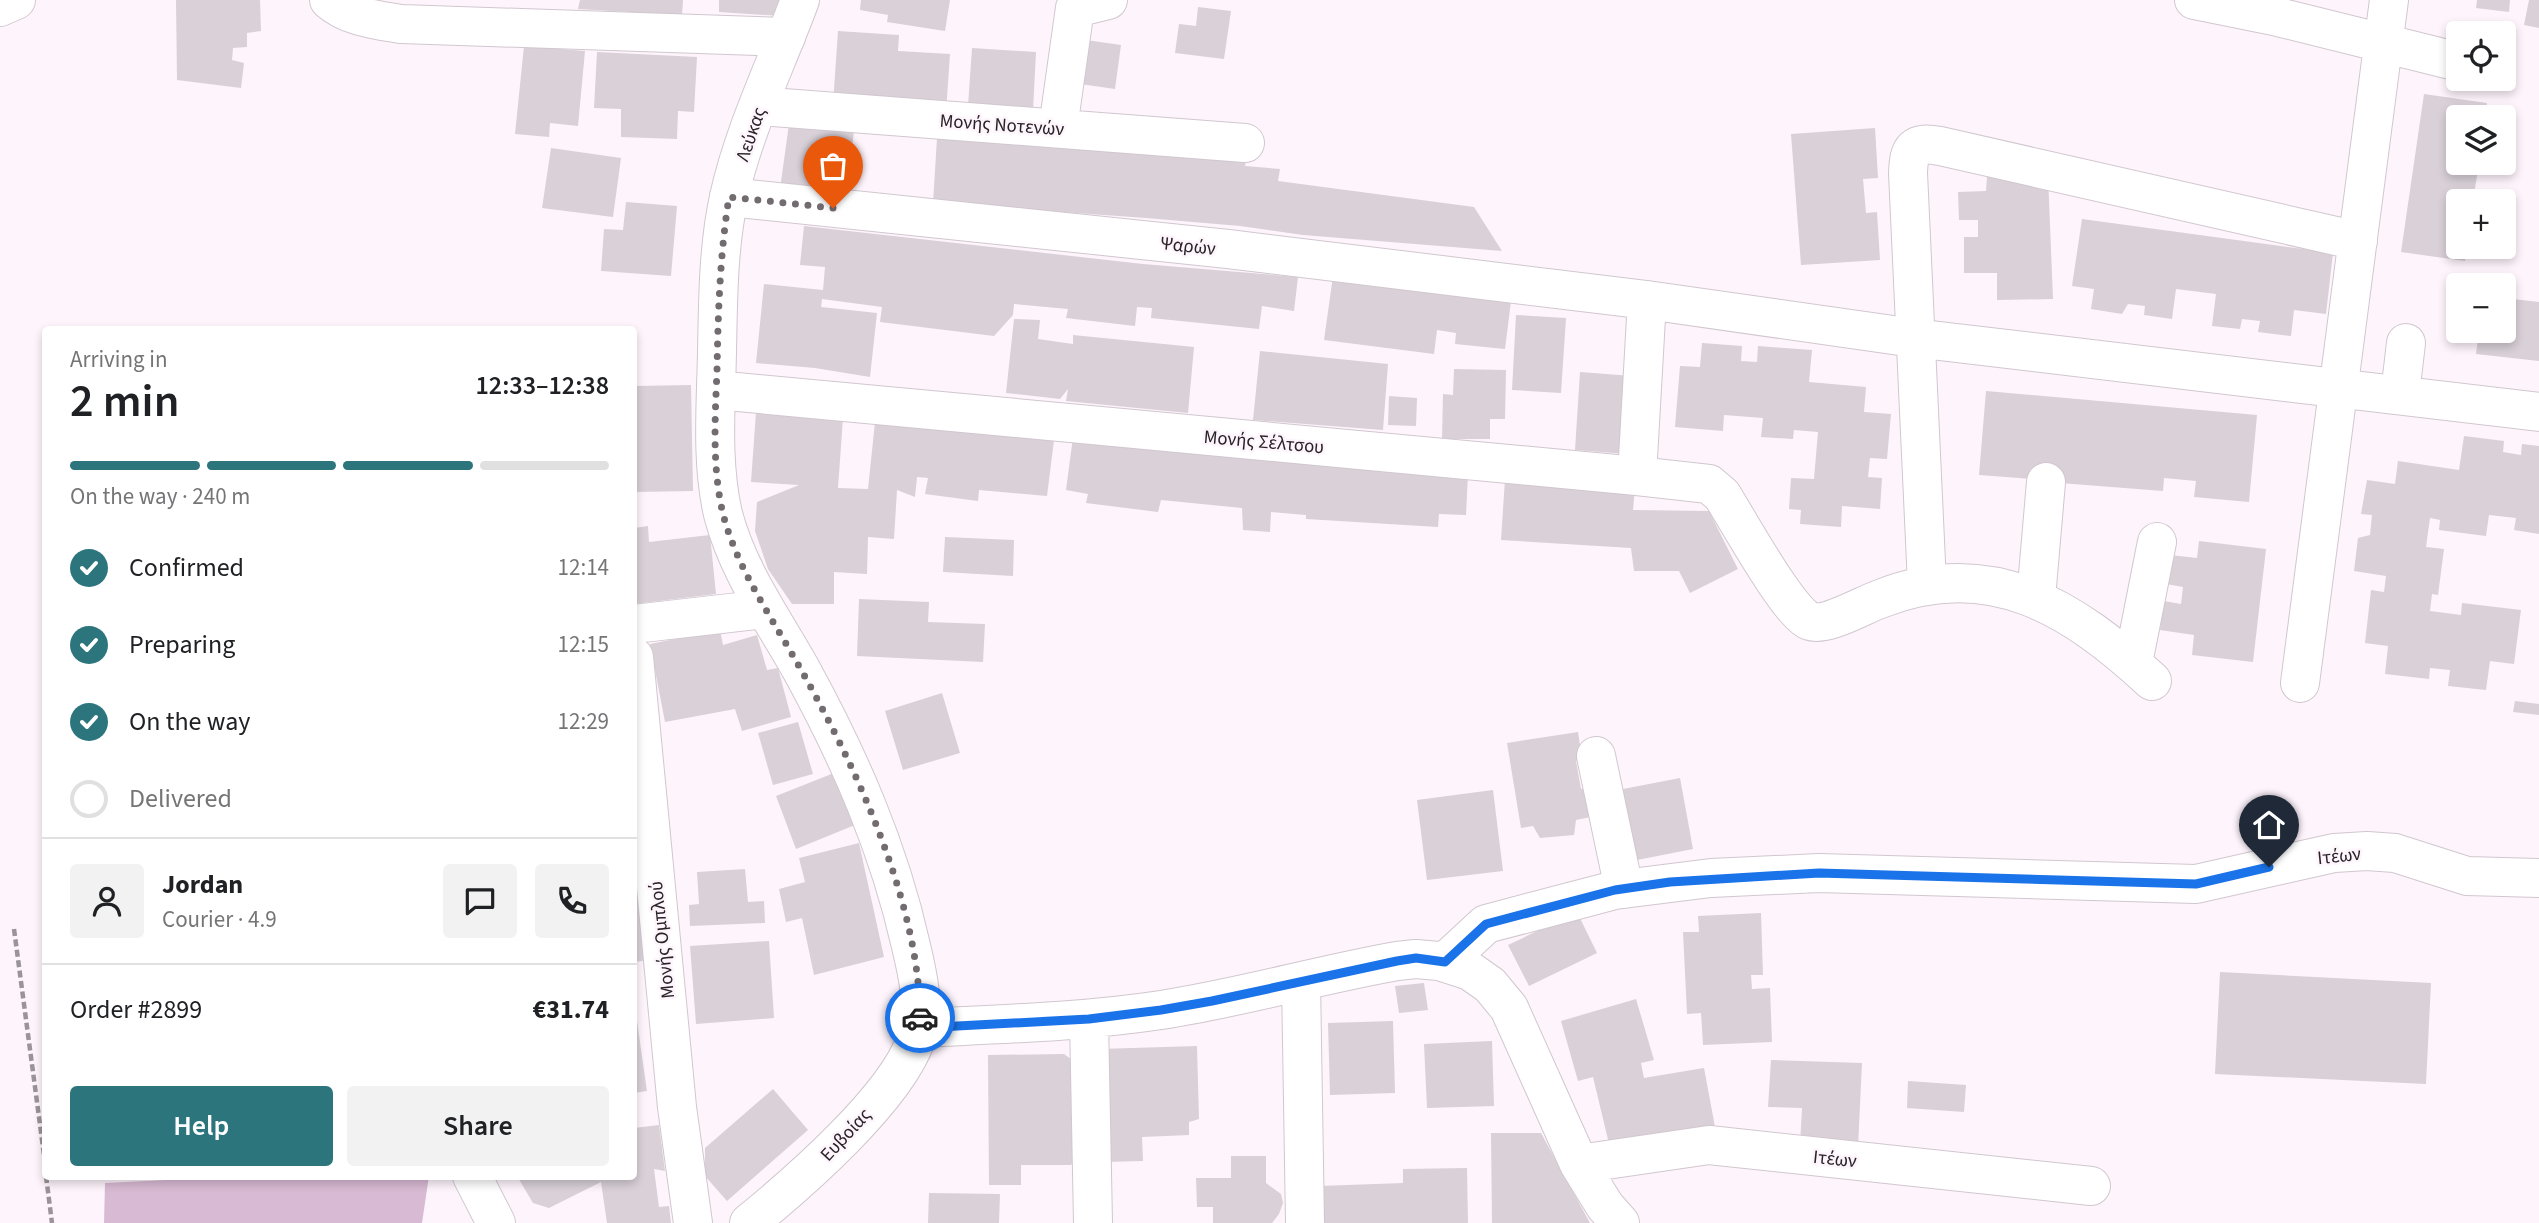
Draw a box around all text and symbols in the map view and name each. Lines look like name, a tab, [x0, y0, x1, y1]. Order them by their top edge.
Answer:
map controls	[2446, 21, 2516, 343]
button: locate	[2446, 21, 2516, 91]
street label: Λεύκας	[730, 104, 773, 165]
button: layers	[2446, 105, 2516, 175]
street label: Μονής Νοτενών	[939, 108, 1065, 143]
pin	[803, 136, 863, 208]
icon: bag	[814, 147, 852, 185]
button: +	[2446, 189, 2516, 259]
street label: Ψαρών	[1159, 230, 1217, 263]
button: −	[2446, 273, 2516, 343]
text: Arriving in	[70, 343, 168, 376]
text: 12:33–12:38	[476, 367, 609, 404]
text: 2 min	[70, 369, 179, 434]
street label: Μονής Σέλτσου	[1203, 424, 1325, 461]
text: On the way · 240 m	[70, 480, 250, 513]
icon: check	[70, 549, 108, 587]
text: Confirmed	[129, 549, 244, 586]
text: 12:14	[558, 551, 609, 584]
icon: check	[70, 626, 108, 664]
text: Preparing	[129, 626, 235, 663]
text: 12:15	[558, 628, 609, 661]
icon: check	[70, 703, 108, 741]
text: On the way	[129, 703, 250, 740]
text: 12:29	[558, 705, 609, 738]
text: Delivered	[129, 780, 232, 817]
pin	[2239, 795, 2299, 867]
icon: home	[2250, 806, 2288, 844]
street label: Ιτέων	[2316, 841, 2362, 872]
button: person	[70, 864, 144, 938]
button: chat	[443, 864, 517, 938]
button: phone	[535, 864, 609, 938]
text: Jordan	[162, 866, 243, 903]
street label: Μονής Ομπλού	[643, 880, 682, 1000]
text: Courier · 4.9	[162, 903, 277, 936]
courier	[885, 983, 955, 1053]
text: Order #2899	[70, 991, 202, 1028]
text: €31.74	[533, 991, 609, 1028]
icon: car	[901, 999, 939, 1037]
button: Help	[70, 1086, 333, 1166]
button: Share	[347, 1086, 609, 1166]
street label: Ευβοίας	[814, 1102, 878, 1168]
street label: Ιτέων	[1812, 1144, 1858, 1175]

